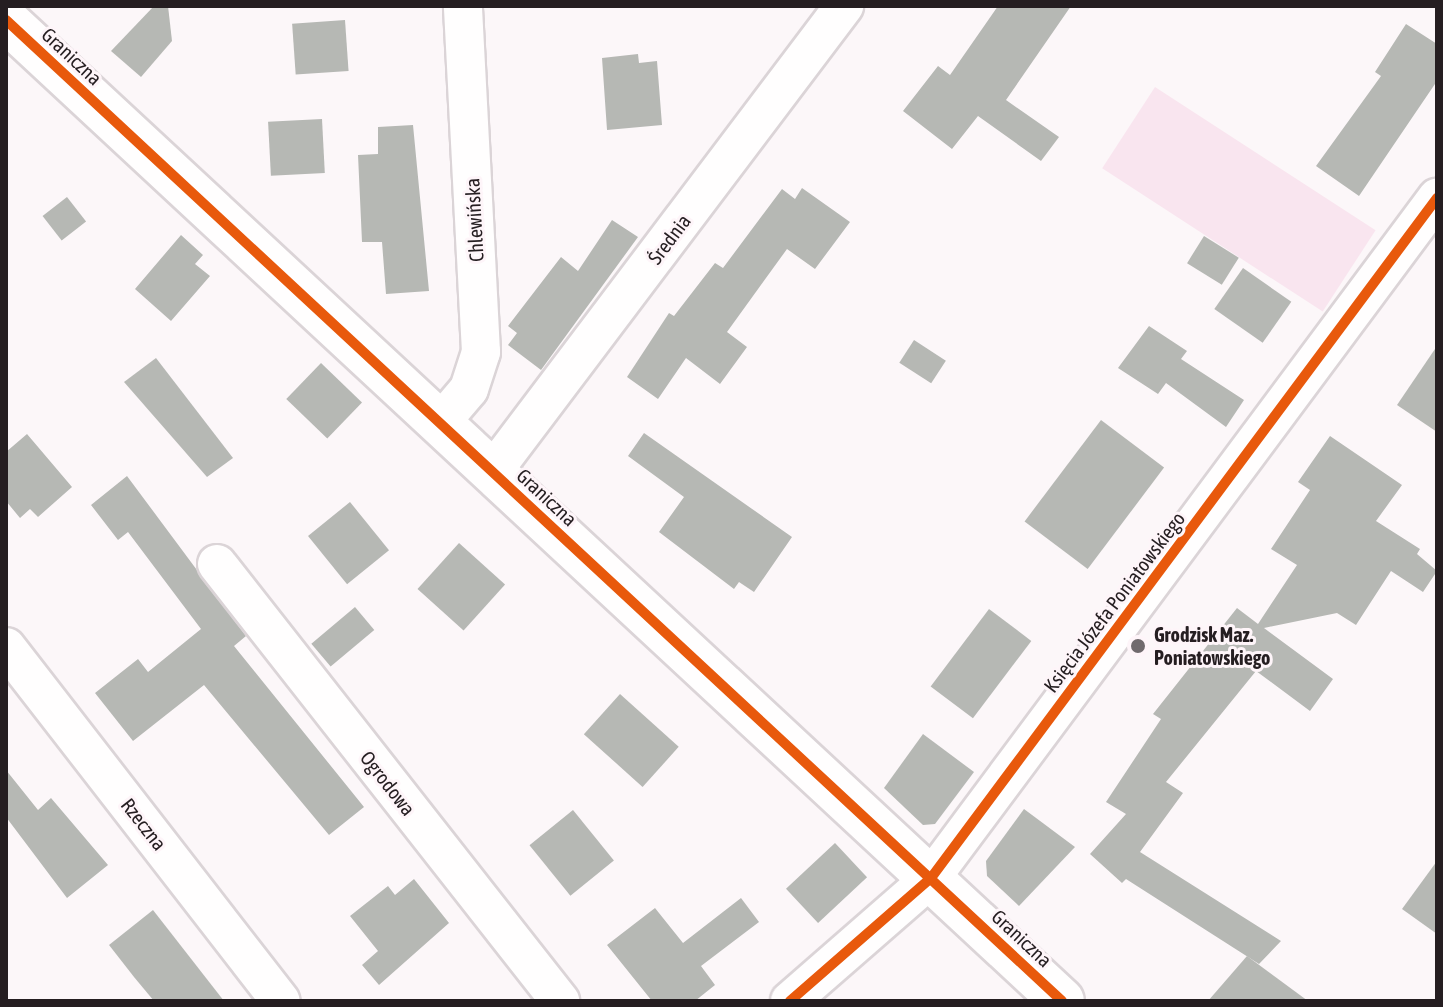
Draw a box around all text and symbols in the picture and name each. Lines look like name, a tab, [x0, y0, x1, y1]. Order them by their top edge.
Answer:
street label: Graniczna	[37, 22, 107, 90]
street label: Chlewińska	[460, 177, 488, 263]
street label: Średnia	[642, 209, 696, 269]
street label: Graniczna	[512, 463, 582, 531]
street label: Księcia Józefa Poniatowskiego	[1038, 507, 1190, 697]
place label: Grodzisk Maz. Poniatowskiego	[1154, 622, 1270, 669]
marker: Grodzisk Maz. Poniatowskiego	[1129, 637, 1147, 655]
street label: Ogrodowa	[355, 746, 421, 820]
street label: Rzeczna	[116, 793, 172, 855]
street label: Graniczna	[987, 904, 1057, 972]

